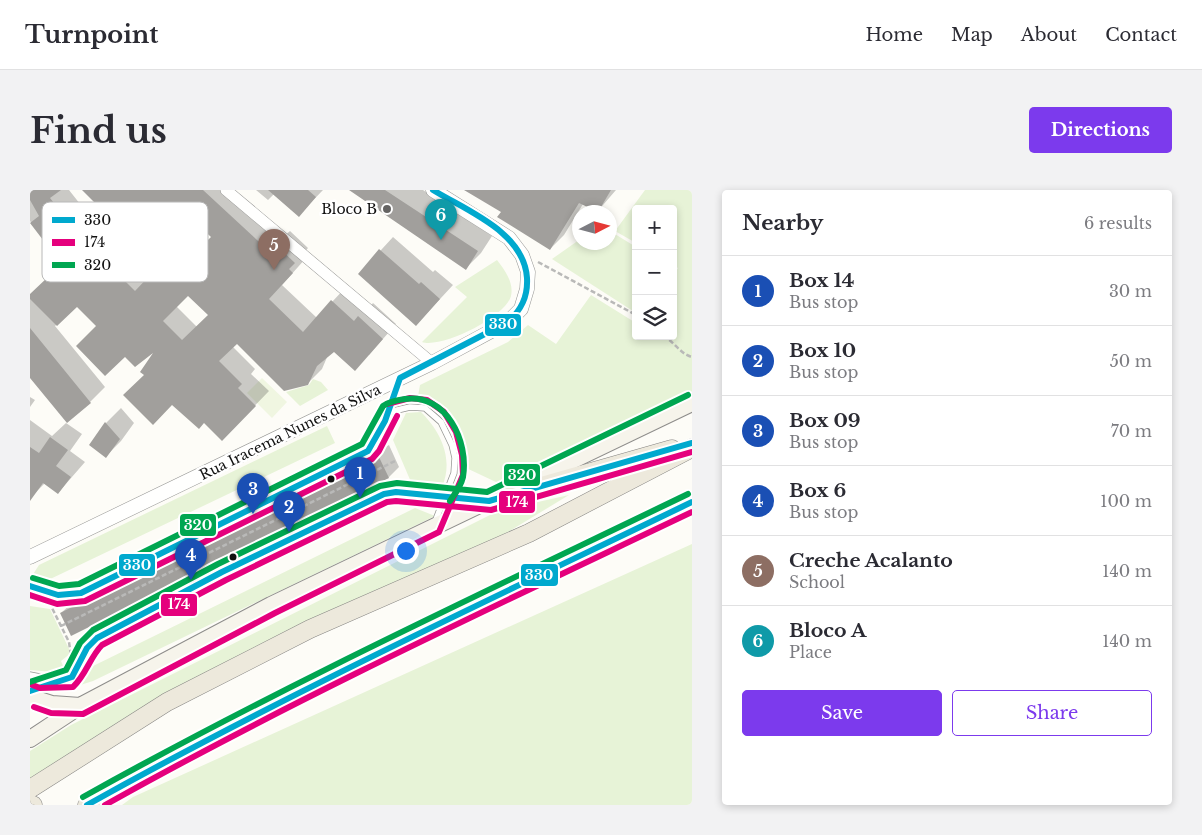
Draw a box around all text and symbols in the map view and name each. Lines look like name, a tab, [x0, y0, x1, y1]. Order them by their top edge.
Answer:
text: Turnpoint	[25, 20, 158, 49]
text: Home	[865, 24, 923, 46]
text: Map	[951, 24, 993, 46]
text: About	[1021, 24, 1077, 46]
text: Contact	[1105, 24, 1177, 46]
button: Directions	[1029, 107, 1172, 153]
text: Find us	[30, 109, 167, 152]
pin: 6	[425, 199, 457, 240]
place label: Bloco B	[321, 200, 377, 218]
legend	[42, 202, 208, 282]
marker: Bloco B	[381, 203, 393, 215]
north arrow	[572, 205, 617, 250]
map controls	[632, 205, 677, 340]
button: +	[632, 205, 677, 250]
text: Nearby	[742, 210, 823, 236]
text: 330	[84, 211, 111, 229]
text: 6 results	[1084, 213, 1152, 233]
pin: 5	[258, 229, 290, 270]
text: 174	[84, 233, 105, 251]
button: −	[632, 250, 677, 295]
text: 320	[84, 256, 111, 274]
text: Box 14	[789, 269, 854, 292]
text: 1	[755, 281, 761, 301]
text: 30 m	[1109, 281, 1152, 301]
text: Bus stop	[789, 292, 858, 312]
button: layers	[632, 295, 677, 340]
line badge: 330	[484, 313, 522, 337]
text: 330	[489, 315, 517, 333]
text: Box 10	[789, 339, 856, 362]
text: 2	[753, 351, 763, 371]
text: 50 m	[1110, 351, 1152, 371]
text: Bus stop	[789, 362, 858, 382]
street label: Rua Iracema Nunes da Silva	[196, 380, 384, 484]
text: Box 09	[789, 409, 861, 432]
text: 3	[753, 421, 763, 441]
text: 70 m	[1111, 421, 1152, 441]
text: Bus stop	[789, 432, 858, 452]
pin: 1	[344, 457, 376, 498]
line badge: 320	[503, 463, 541, 487]
text: 320	[508, 466, 536, 484]
pin: 3	[237, 473, 269, 514]
unlabelled marker	[326, 474, 336, 484]
text: Box 6	[789, 479, 846, 502]
line badge: 174	[498, 490, 536, 514]
pin: 2	[273, 491, 305, 532]
text: 4	[753, 491, 763, 511]
text: 100 m	[1100, 491, 1152, 511]
text: 174	[506, 493, 528, 511]
text: Bus stop	[789, 502, 858, 522]
line badge: 320	[179, 513, 217, 537]
text: 320	[184, 516, 212, 534]
your location	[393, 538, 419, 564]
pin: 4	[175, 539, 207, 580]
text: Creche Acalanto	[789, 549, 953, 572]
unlabelled marker	[228, 552, 238, 562]
line badge: 330	[118, 553, 156, 577]
text: 330	[123, 556, 151, 574]
text: 5	[753, 561, 763, 581]
text: 140 m	[1102, 561, 1152, 581]
line badge: 330	[520, 563, 559, 587]
text: 330	[525, 566, 553, 584]
text: School	[789, 572, 845, 592]
line badge: 174	[160, 593, 198, 617]
text: 174	[168, 595, 190, 613]
text: Bloco A	[789, 619, 866, 642]
text: 6	[753, 631, 763, 651]
text: 140 m	[1102, 631, 1152, 651]
text: Place	[789, 642, 832, 662]
button: Save	[742, 690, 942, 736]
button: Share	[952, 690, 1152, 736]

